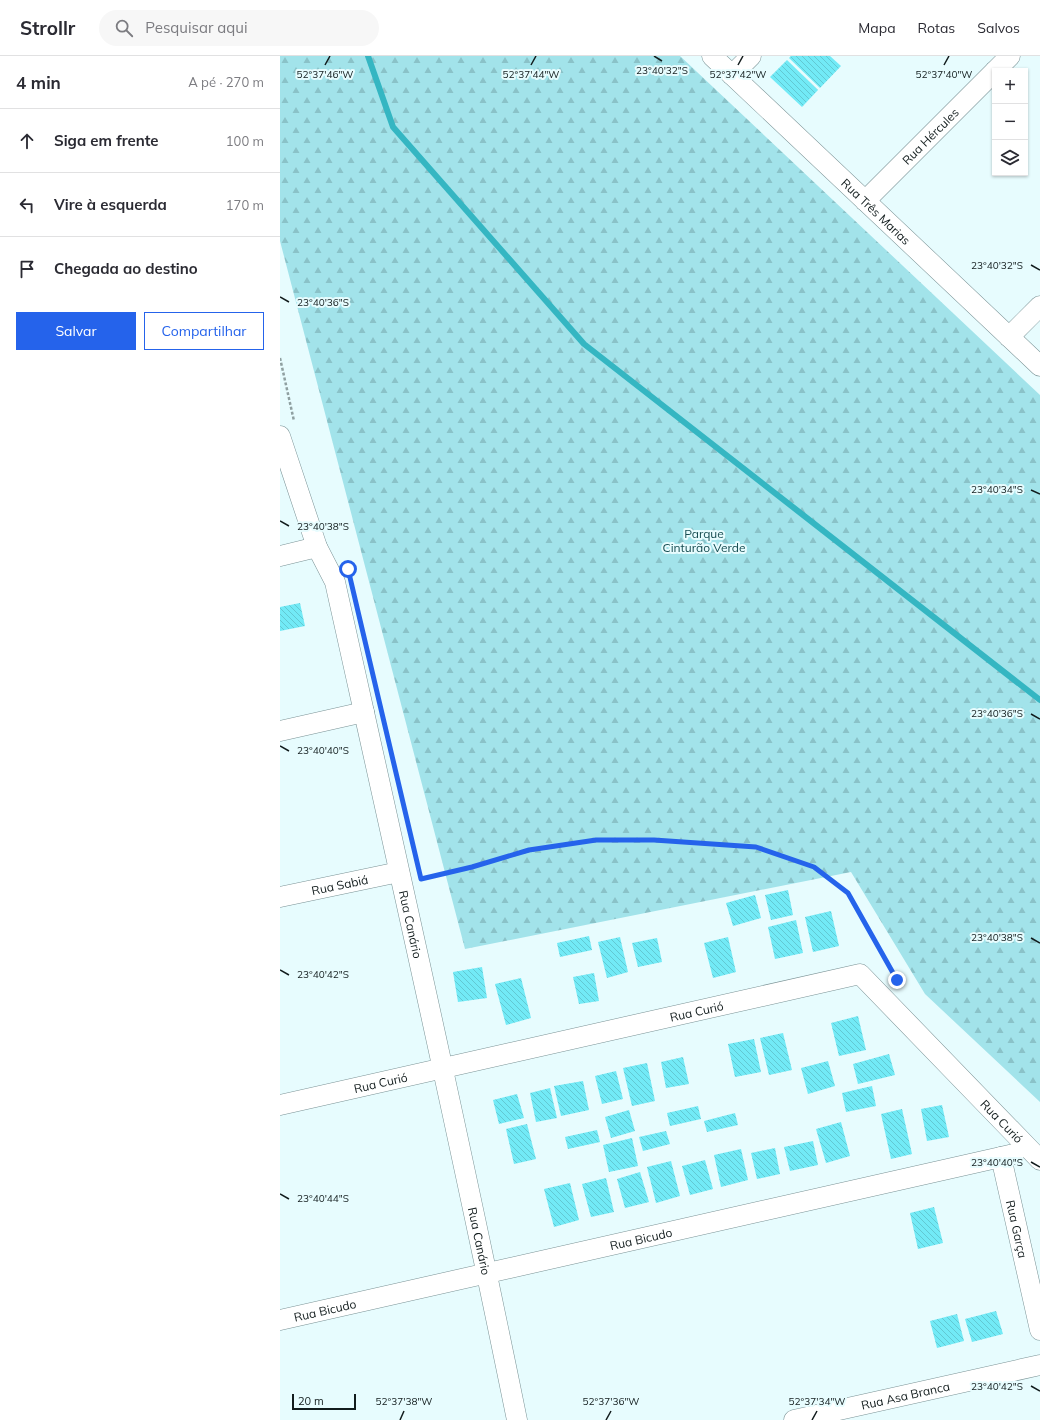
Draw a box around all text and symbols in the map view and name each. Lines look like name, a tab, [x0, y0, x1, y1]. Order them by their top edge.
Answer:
search box	[99, 10, 379, 46]
text: Strollr	[20, 16, 75, 40]
icon: search	[113, 17, 135, 39]
text: Pesquisar aqui	[145, 18, 248, 37]
text: Mapa	[858, 19, 896, 37]
text: Rotas	[918, 19, 955, 37]
text: Salvos	[977, 19, 1020, 37]
text: 23°40'32"S	[636, 64, 688, 77]
text: 52°37'46"W	[297, 68, 353, 81]
text: 52°37'44"W	[503, 68, 559, 81]
text: 52°37'42"W	[710, 68, 766, 81]
text: 52°37'40"W	[916, 68, 972, 81]
map controls	[992, 68, 1028, 176]
button: +	[992, 68, 1028, 104]
text: 4 min	[16, 72, 61, 93]
text: A pé · 270 m	[188, 74, 264, 90]
button: −	[992, 104, 1028, 140]
street label: Rua Hércules	[899, 105, 961, 167]
icon: ahead	[16, 130, 38, 152]
text: Siga em frente	[54, 131, 159, 150]
text: 100 m	[226, 133, 264, 149]
button: layers	[992, 140, 1028, 176]
street label: Rua Três Marias	[838, 175, 914, 248]
icon: left	[16, 194, 38, 216]
text: Vire à esquerda	[54, 195, 167, 214]
text: 170 m	[226, 197, 264, 213]
icon: arrive	[16, 258, 38, 280]
text: Chegada ao destino	[54, 259, 198, 278]
text: 23°40'32"S	[971, 259, 1023, 272]
text: 23°40'36"S	[297, 296, 349, 309]
button: Salvar	[16, 312, 136, 350]
button: Compartilhar	[144, 312, 264, 350]
text: 23°40'34"S	[971, 483, 1023, 496]
text: 23°40'38"S	[297, 520, 349, 533]
park label: Parque Cinturão Verde	[663, 526, 745, 555]
route start	[339, 560, 357, 578]
text: 23°40'36"S	[971, 707, 1023, 720]
text: 23°40'40"S	[297, 744, 349, 757]
street label: Rua Sabiá	[310, 871, 369, 898]
street label: Rua Canário	[396, 889, 426, 960]
text: 23°40'38"S	[971, 931, 1023, 944]
text: 23°40'42"S	[297, 968, 349, 981]
route end	[888, 971, 906, 989]
street label: Rua Curió	[668, 998, 725, 1024]
street label: Rua Curió	[352, 1069, 409, 1096]
street label: Rua Curió	[978, 1096, 1027, 1146]
text: 23°40'40"S	[971, 1156, 1023, 1169]
text: 23°40'44"S	[297, 1192, 349, 1205]
street label: Rua Garça	[1003, 1198, 1031, 1259]
street label: Rua Canário	[465, 1206, 494, 1276]
street label: Rua Bicudo	[608, 1224, 674, 1253]
street label: Rua Bicudo	[292, 1296, 358, 1324]
street label: Rua Asa Branca	[859, 1378, 951, 1412]
text: 23°40'42"S	[971, 1380, 1023, 1393]
scale bar	[292, 1392, 356, 1411]
text: 20 m	[298, 1394, 324, 1408]
text: 52°37'38"W	[376, 1395, 432, 1408]
text: 52°37'36"W	[583, 1395, 639, 1408]
text: 52°37'34"W	[789, 1395, 845, 1408]

